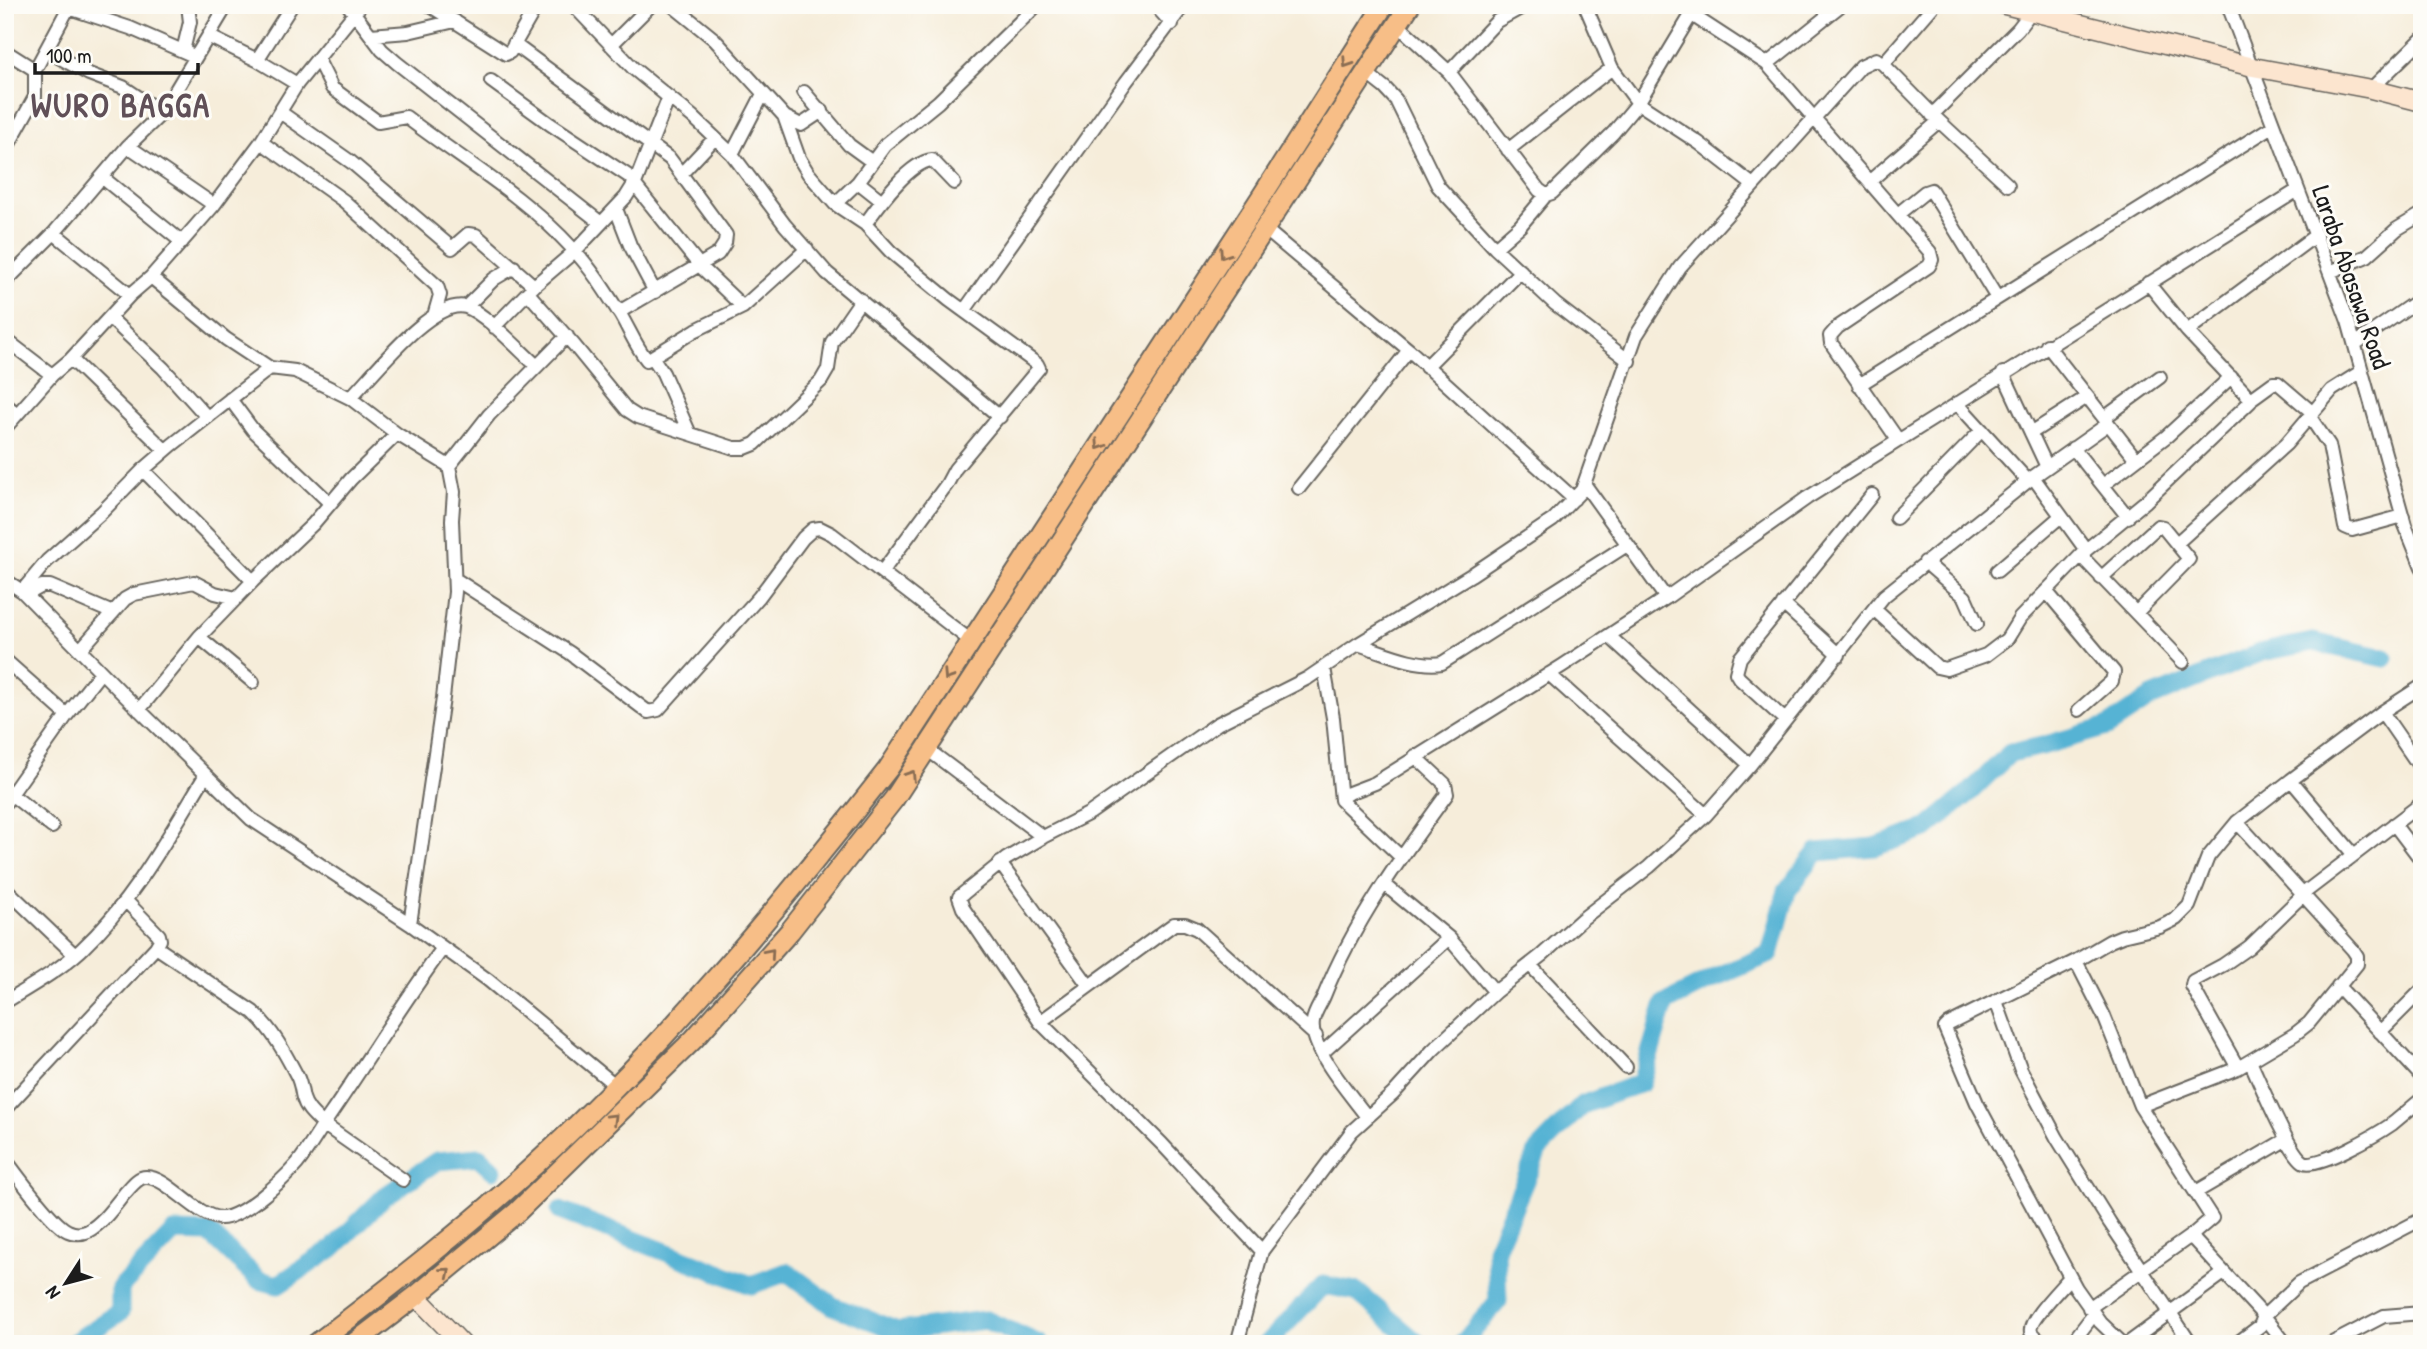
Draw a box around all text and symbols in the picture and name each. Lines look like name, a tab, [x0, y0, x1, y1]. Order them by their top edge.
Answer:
scale bar	[35, 32, 198, 76]
text: 100 m	[46, 41, 92, 70]
one-way arrow	[1343, 55, 1356, 68]
district label: WURO BAGGA	[31, 83, 211, 127]
street label: Laraba Abasawa Road	[2304, 181, 2400, 373]
one-way arrow	[1220, 246, 1233, 259]
one-way arrow	[1095, 437, 1108, 450]
one-way arrow	[944, 668, 957, 681]
one-way arrow	[902, 770, 915, 783]
one-way arrow	[762, 949, 774, 962]
one-way arrow	[605, 1114, 618, 1127]
north arrow	[32, 1248, 102, 1318]
one-way arrow	[437, 1268, 450, 1280]
text: N	[39, 1281, 66, 1305]

